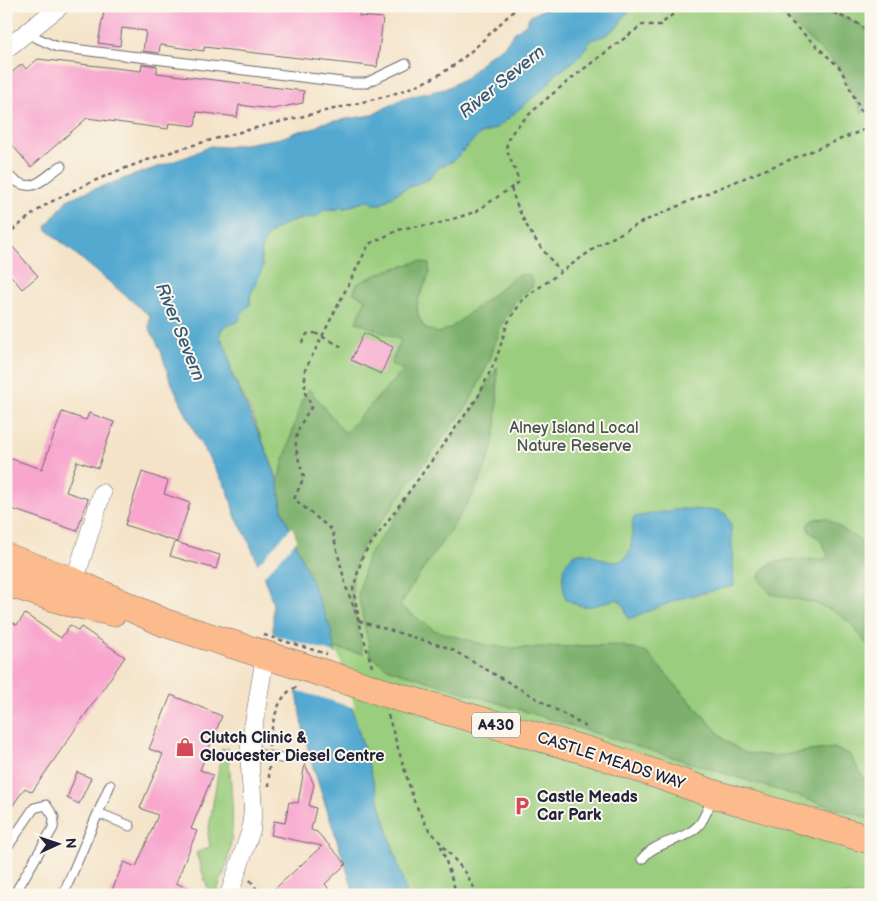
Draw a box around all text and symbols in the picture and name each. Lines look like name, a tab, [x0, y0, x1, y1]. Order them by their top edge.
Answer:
water label: River Severn	[455, 41, 549, 123]
water label: River Severn	[151, 280, 209, 384]
park label: Alney Island Local Nature Reserve	[509, 419, 639, 456]
road number: A430	[472, 712, 520, 738]
street label: CASTLE MEADS WAY	[535, 728, 688, 794]
place label: Clutch Clinic & Gloucester Diesel Centre	[200, 729, 384, 766]
shop icon: Clutch Clinic & Gloucester Diesel Centre	[174, 736, 196, 758]
place label: Castle Meads Car Park	[537, 788, 638, 825]
parking icon: Castle Meads Car Park	[511, 795, 533, 817]
north arrow	[32, 818, 82, 868]
text: N	[62, 838, 79, 849]

